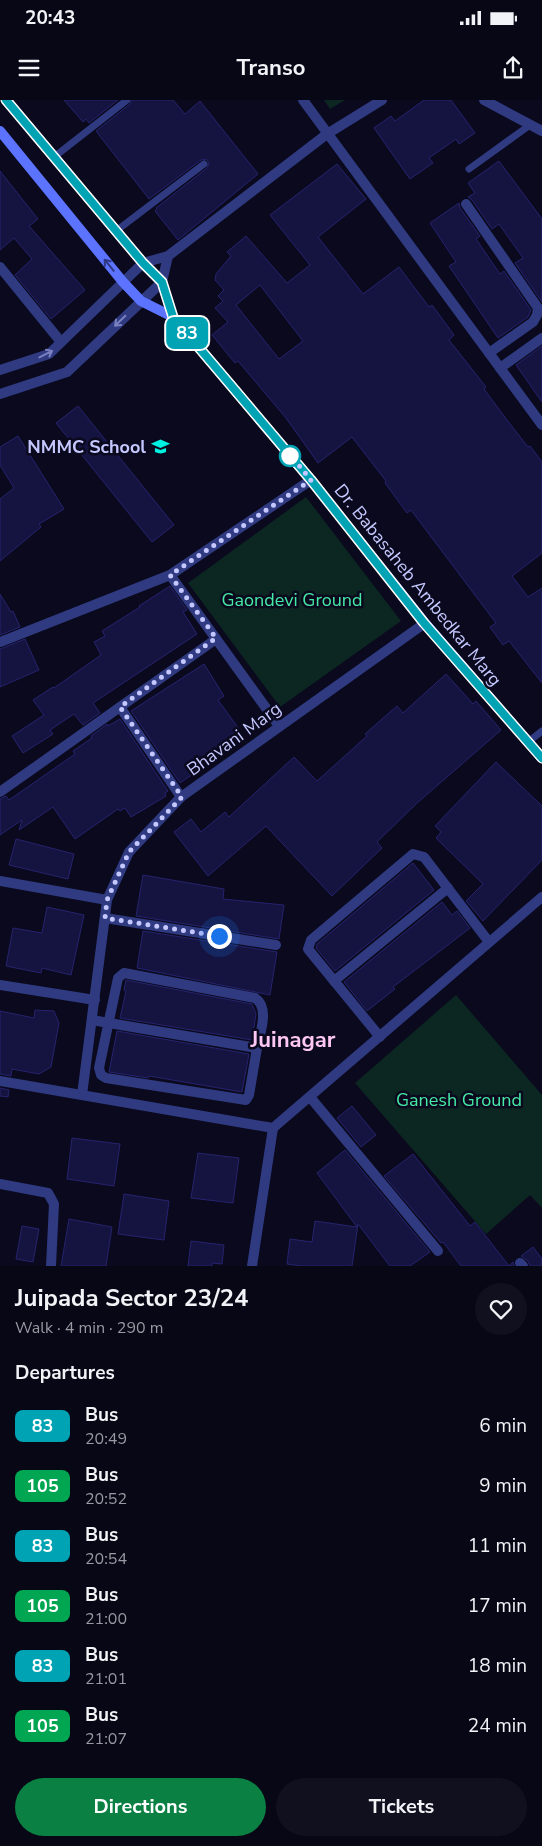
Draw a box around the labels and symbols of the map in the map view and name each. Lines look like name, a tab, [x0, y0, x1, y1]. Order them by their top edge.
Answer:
one-way arrow	[104, 259, 115, 272]
one-way arrow	[114, 314, 126, 327]
line badge: 83	[164, 317, 210, 349]
one-way arrow	[38, 349, 53, 359]
place label: NMMC School	[27, 435, 146, 459]
school or university icon: NMMC School	[150, 437, 170, 457]
unlabelled marker	[279, 445, 301, 467]
street label: Dr. Babasaheb Ambedkar Marg	[329, 479, 507, 691]
park label: Gaondevi Ground	[221, 588, 363, 612]
street label: Bhavani Marg	[182, 697, 286, 781]
your location	[207, 924, 232, 949]
district label: Juinagar	[249, 1025, 336, 1055]
park label: Ganesh Ground	[396, 1088, 522, 1112]

